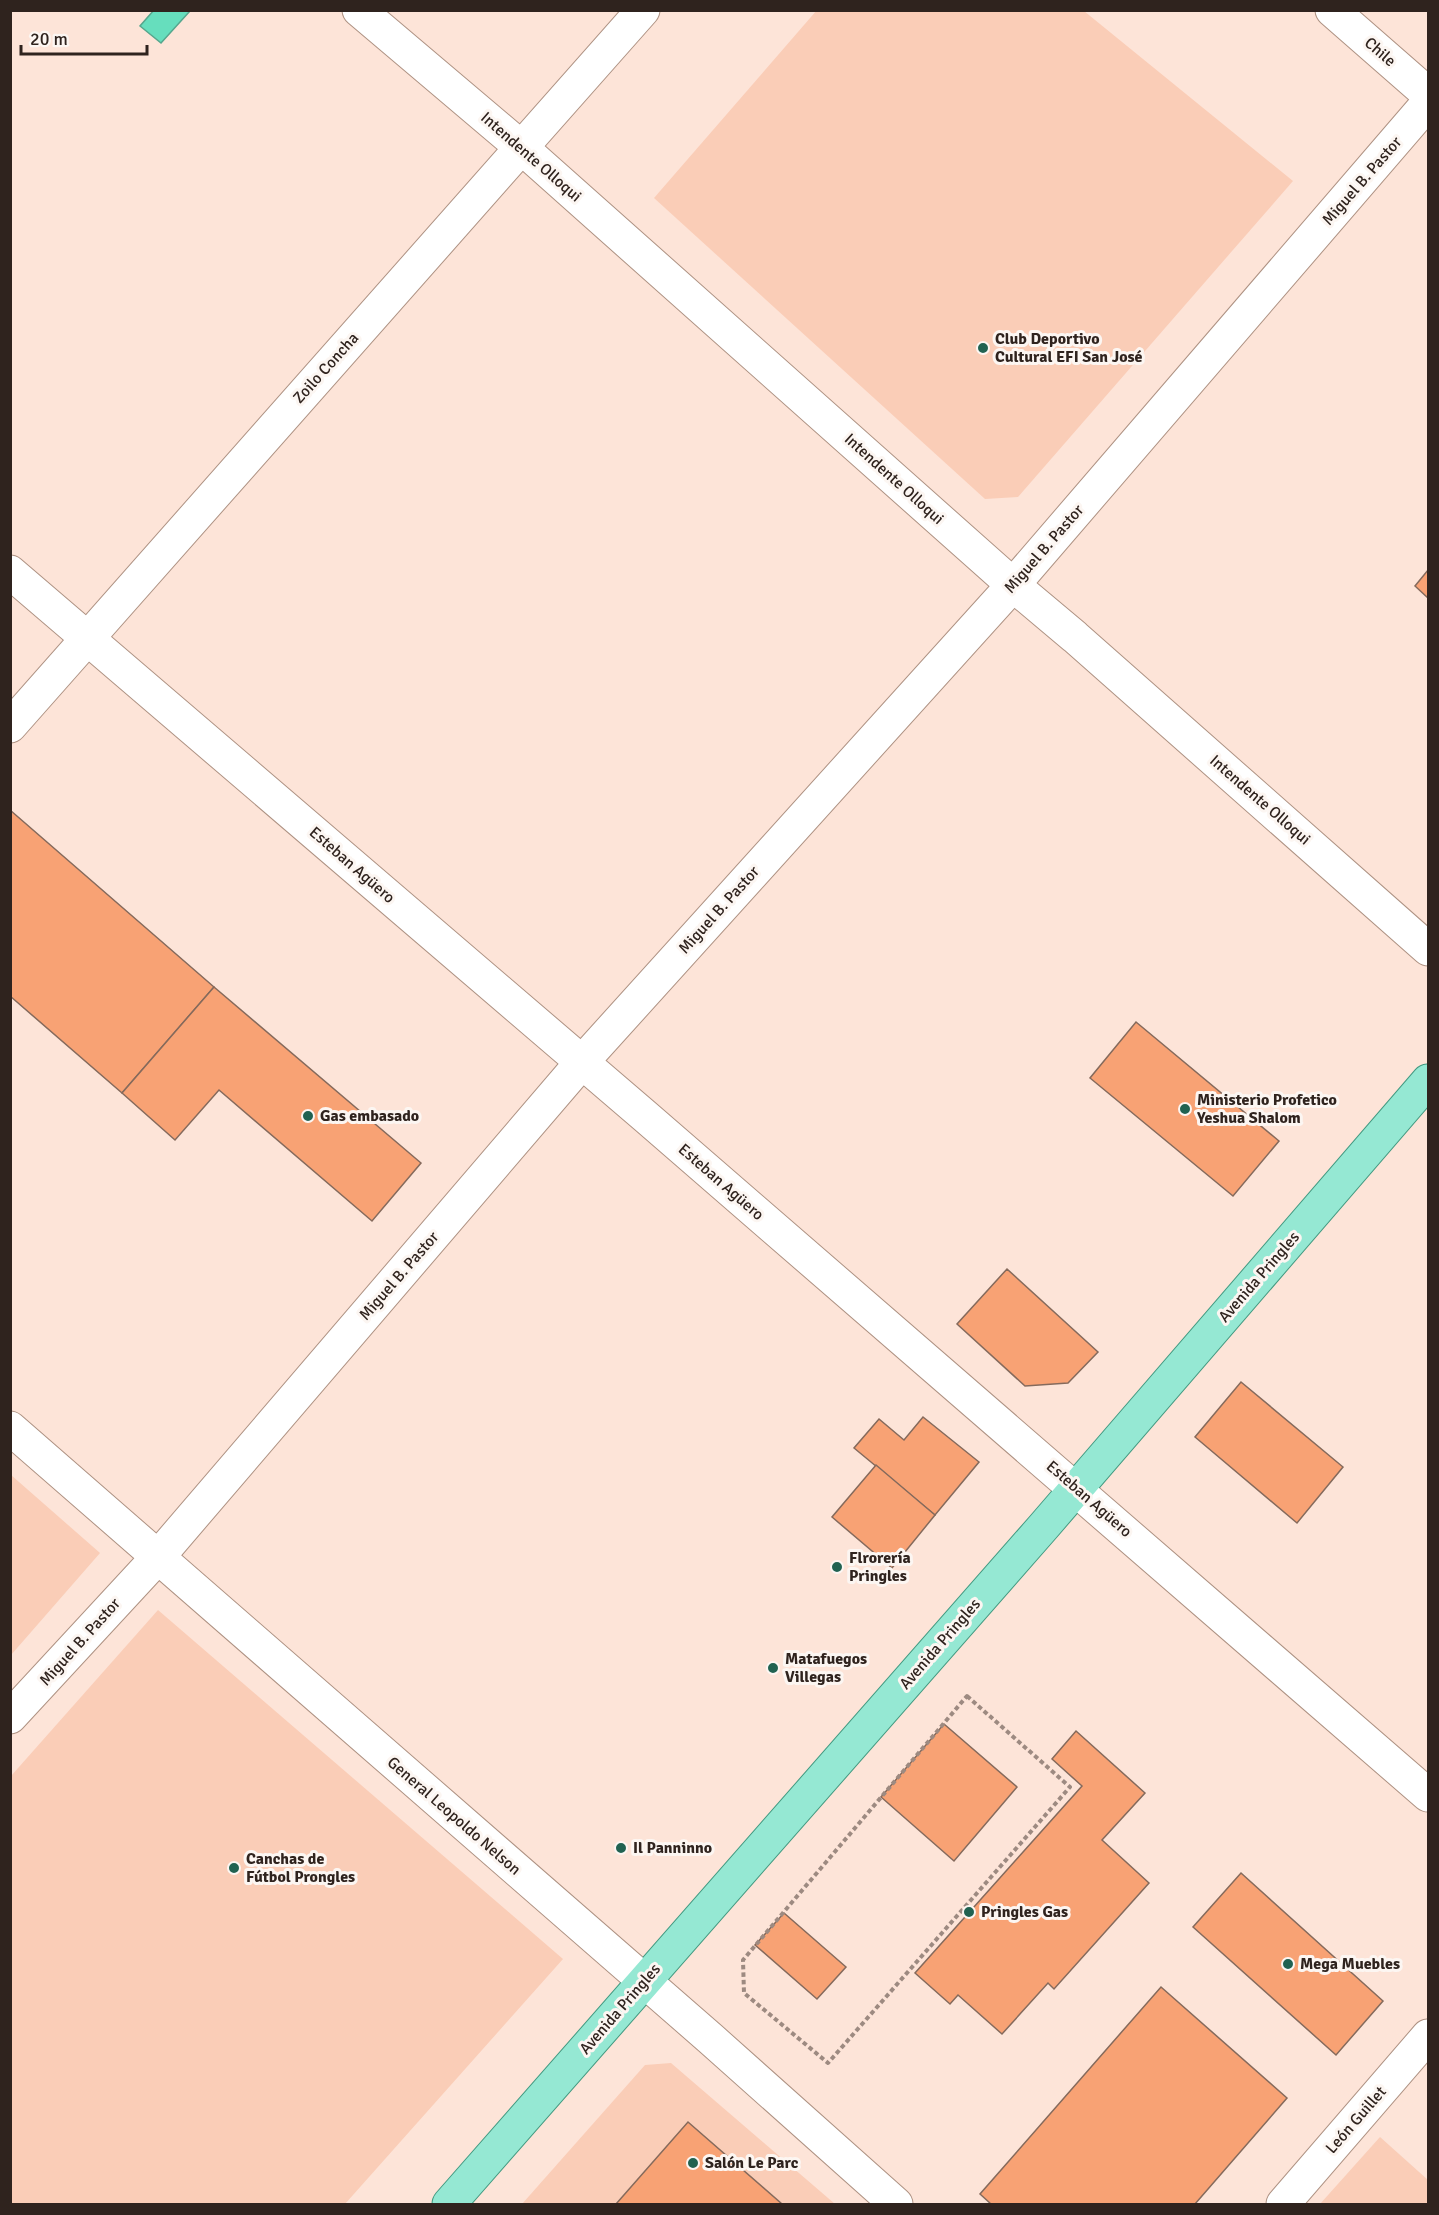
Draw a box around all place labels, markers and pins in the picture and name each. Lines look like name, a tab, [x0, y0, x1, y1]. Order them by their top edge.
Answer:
place label: Club Deportivo Cultural EFI San José	[995, 329, 1143, 367]
marker: Club Deportivo Cultural EFI San José	[976, 341, 990, 355]
place label: Ministerio Profetico Yeshua Shalom	[1196, 1090, 1337, 1128]
marker: Ministerio Profetico Yeshua Shalom	[1178, 1102, 1192, 1116]
place label: Gas embasado	[320, 1106, 419, 1126]
marker: Gas embasado	[301, 1109, 315, 1123]
place label: Flrorería Pringles	[849, 1548, 911, 1586]
marker: Flrorería Pringles	[830, 1560, 844, 1574]
place label: Matafuegos Villegas	[785, 1649, 867, 1687]
marker: Matafuegos Villegas	[766, 1661, 780, 1675]
place label: Il Panninno	[633, 1838, 712, 1858]
marker: Il Panninno	[614, 1841, 628, 1855]
place label: Canchas de Fútbol Prongles	[246, 1849, 355, 1887]
marker: Canchas de Fútbol Prongles	[227, 1861, 241, 1875]
place label: Pringles Gas	[981, 1902, 1068, 1922]
marker: Pringles Gas	[962, 1905, 976, 1919]
place label: Mega Muebles	[1300, 1954, 1400, 1974]
marker: Mega Muebles	[1281, 1957, 1295, 1971]
place label: Salón Le Parc	[705, 2153, 799, 2173]
marker: Salón Le Parc	[686, 2156, 700, 2170]

